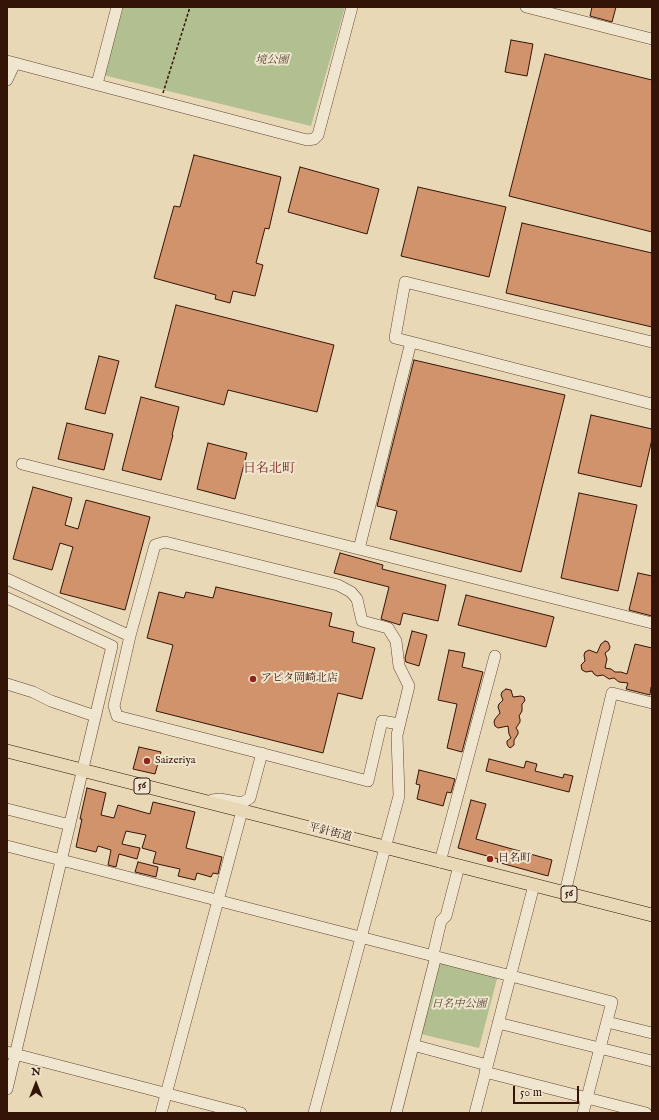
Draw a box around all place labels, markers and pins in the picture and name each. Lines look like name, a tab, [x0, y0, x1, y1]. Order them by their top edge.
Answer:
place label: アピタ岡崎北店	[261, 672, 338, 686]
marker: アピタ岡崎北店	[248, 674, 258, 684]
place label: Saizeriya	[155, 754, 195, 768]
marker: Saizeriya	[142, 756, 152, 766]
place label: 日名町	[498, 852, 531, 866]
marker: 日名町	[485, 854, 495, 864]

